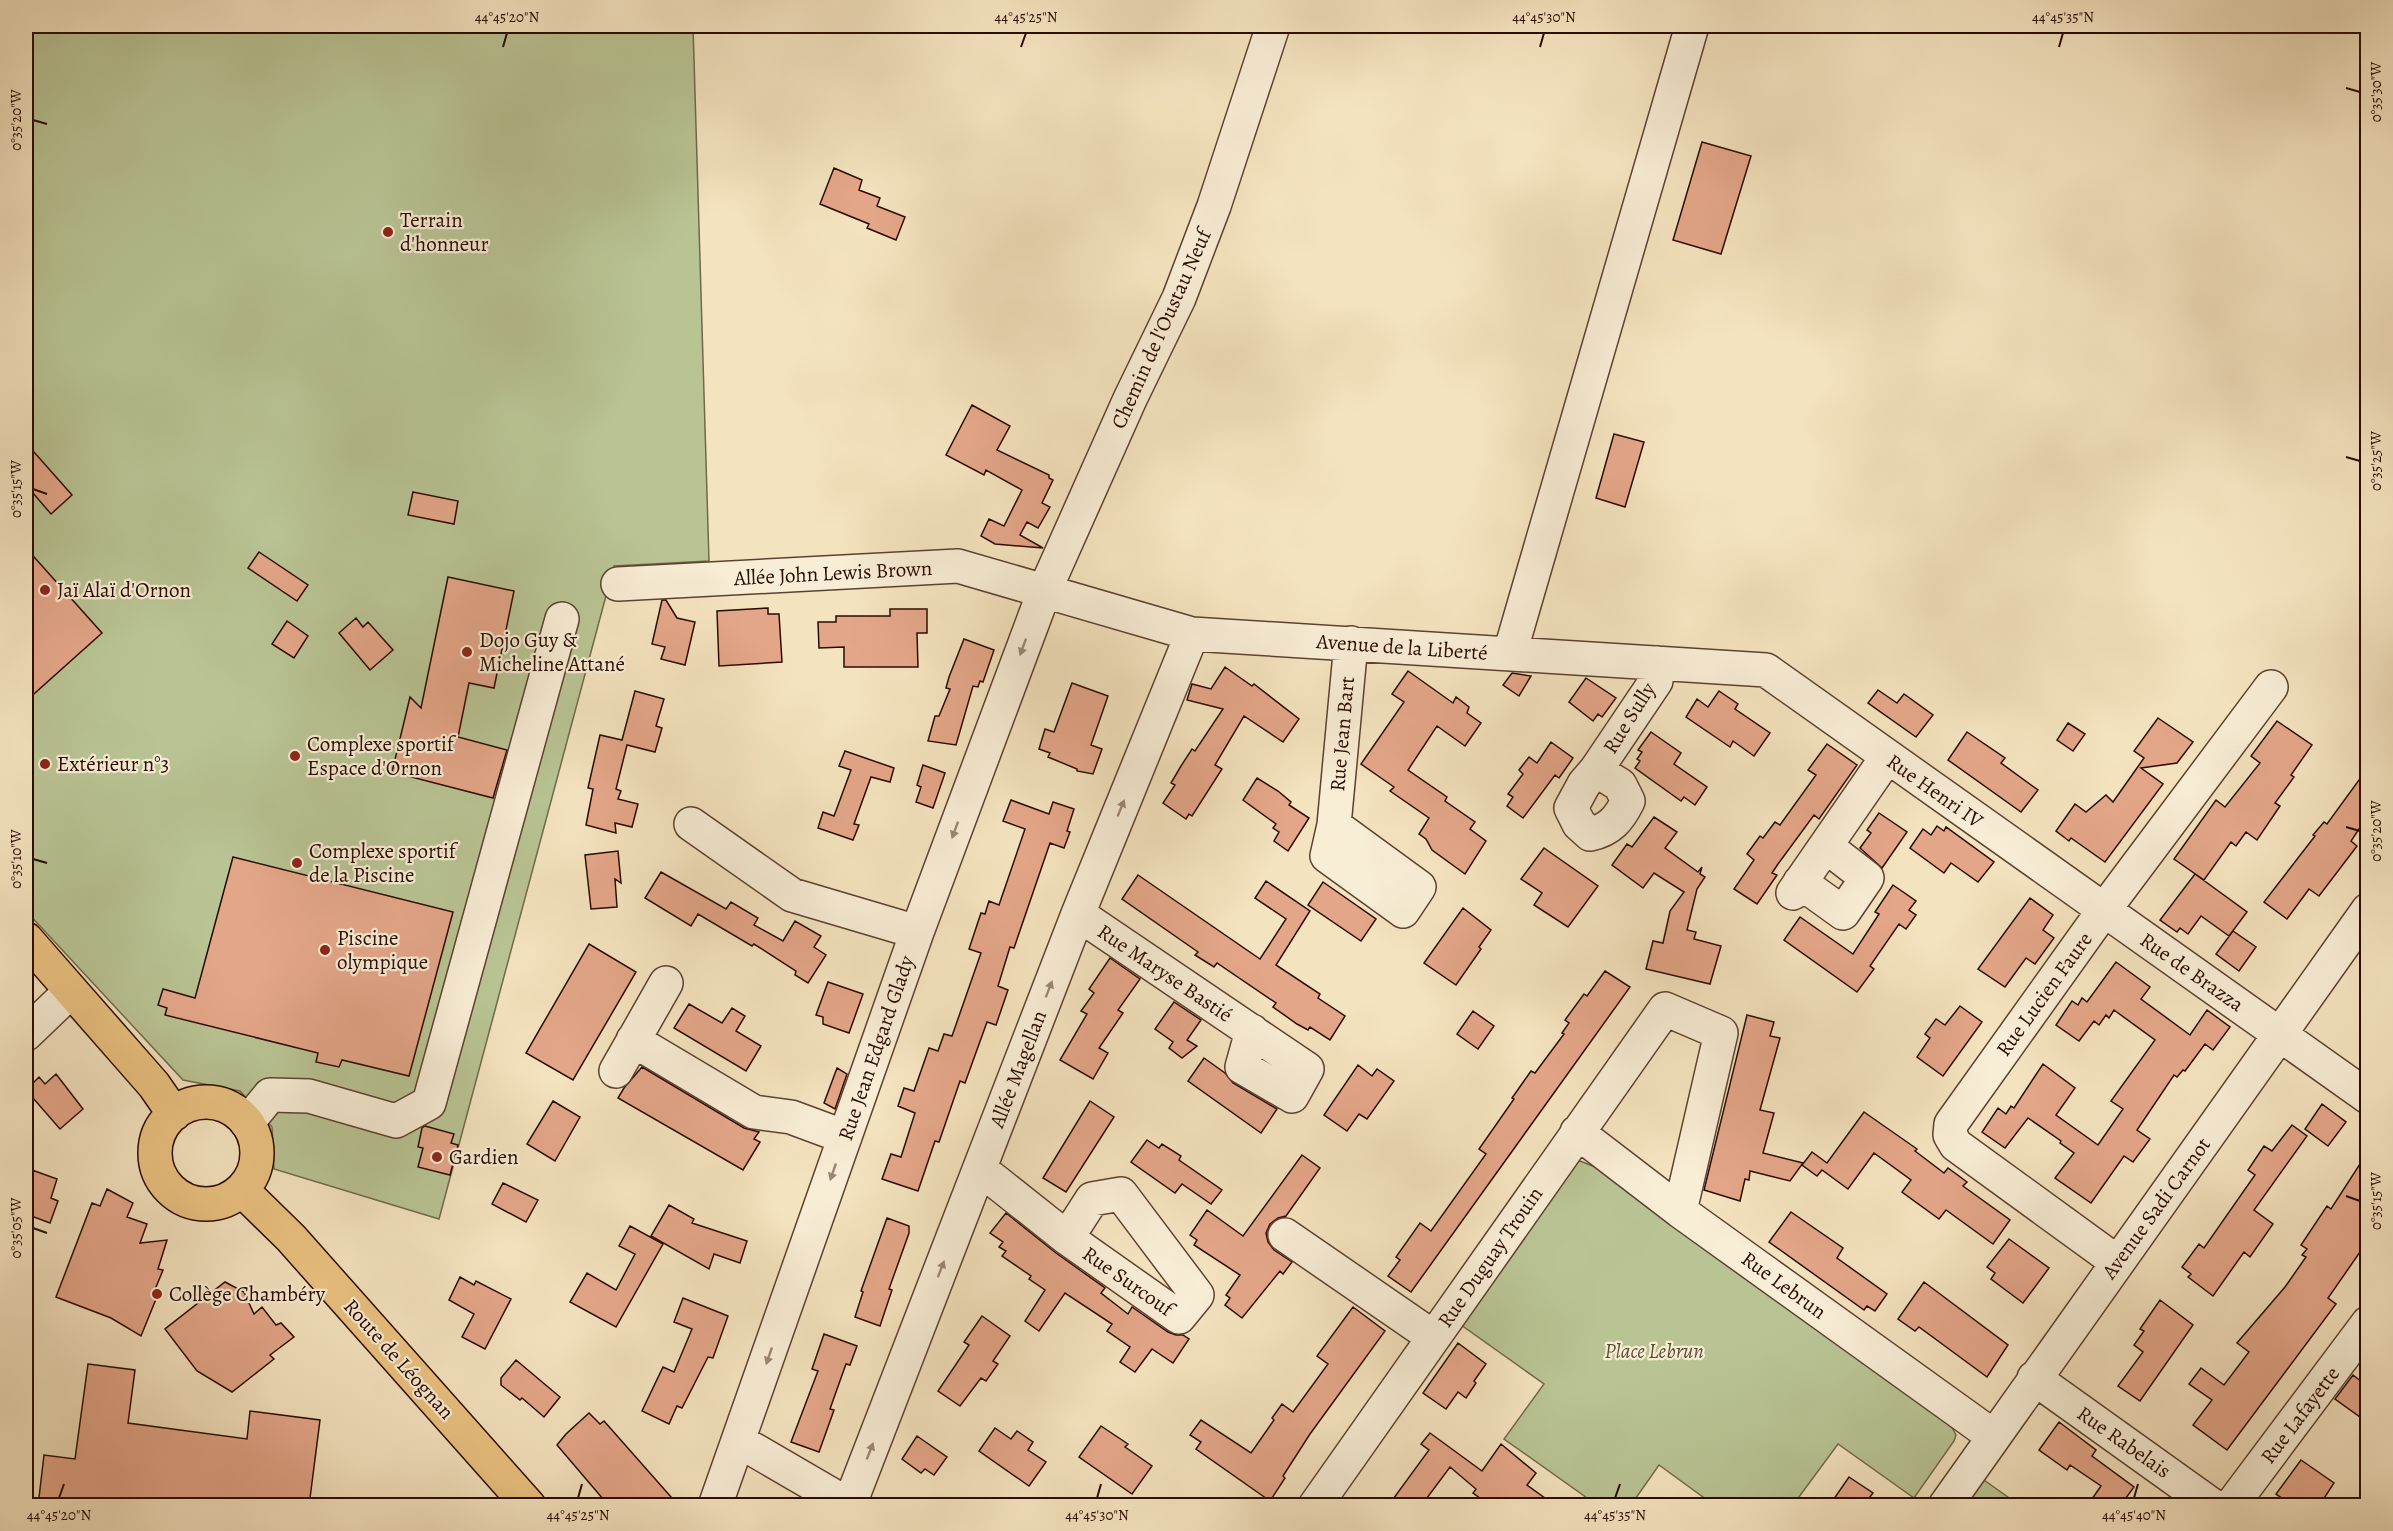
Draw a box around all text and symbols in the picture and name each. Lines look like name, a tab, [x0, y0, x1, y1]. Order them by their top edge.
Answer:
text: 44°45'20"N	[475, 7, 539, 27]
text: 44°45'25"N	[995, 7, 1058, 27]
text: 44°45'30"N	[1512, 7, 1576, 27]
text: 44°45'35"N	[2032, 7, 2094, 27]
text: 0°35'30"W	[2366, 62, 2386, 122]
text: 0°35'20"W	[6, 89, 26, 151]
place label: Terrain d'honneur	[400, 206, 488, 258]
street label: Chemin de l'Oustau Neuf	[1104, 222, 1219, 433]
marker: Terrain d'honneur	[381, 225, 395, 239]
text: 0°35'25"W	[2366, 431, 2386, 491]
text: 0°35'15"W	[6, 460, 26, 518]
street label: Allée John Lewis Brown	[732, 554, 933, 592]
place label: Jaï Alaï d'Ornon	[57, 576, 191, 604]
marker: Jaï Alaï d'Ornon	[38, 583, 52, 597]
place label: Dojo Guy & Micheline Attané	[479, 626, 625, 678]
street label: Avenue de la Liberté	[1314, 627, 1489, 667]
one-way arrow	[1018, 638, 1028, 656]
marker: Dojo Guy & Micheline Attané	[460, 645, 474, 659]
street label: Rue Jean Bart	[1323, 675, 1361, 793]
street label: Rue Sully	[1596, 676, 1662, 759]
place label: Complexe sportif Espace d'Ornon	[307, 730, 457, 782]
street label: Rue Henri IV	[1881, 747, 1989, 835]
marker: Complexe sportif Espace d'Ornon	[288, 749, 302, 763]
place label: Extérieur n°3	[57, 750, 169, 778]
marker: Extérieur n°3	[38, 757, 52, 771]
one-way arrow	[1116, 799, 1126, 817]
text: 0°35'20"W	[2366, 800, 2386, 862]
one-way arrow	[950, 821, 960, 839]
text: 0°35'10"W	[6, 829, 26, 889]
place label: Complexe sportif de la Piscine	[309, 837, 459, 889]
marker: Complexe sportif de la Piscine	[290, 856, 304, 870]
street label: Rue Maryse Bastié	[1092, 917, 1238, 1029]
place label: Piscine olympique	[337, 924, 428, 976]
street label: Rue Lucien Faure	[1989, 926, 2099, 1062]
street label: Rue de Brazza	[2134, 926, 2250, 1018]
marker: Piscine olympique	[318, 943, 332, 957]
street label: Rue Jean Edgard Glady	[831, 951, 921, 1144]
one-way arrow	[1044, 980, 1054, 998]
street label: Allée Magellan	[982, 1006, 1053, 1133]
street label: Avenue Sadi Carnot	[2095, 1132, 2217, 1285]
place label: Gardien	[449, 1143, 519, 1171]
marker: Gardien	[430, 1150, 444, 1164]
one-way arrow	[827, 1163, 837, 1181]
text: 0°35'15"W	[2366, 1172, 2386, 1230]
street label: Rue Duguay Trouin	[1431, 1181, 1549, 1333]
text: 0°35'05"W	[6, 1198, 26, 1258]
street label: Rue Surcouf	[1077, 1239, 1181, 1324]
street label: Rue Lebrun	[1736, 1245, 1832, 1325]
one-way arrow	[937, 1260, 946, 1278]
place label: Collège Chambéry	[169, 1280, 326, 1308]
marker: Collège Chambéry	[150, 1287, 164, 1301]
street label: Route de Léognan	[337, 1293, 461, 1425]
park label: Place Lebrun	[1604, 1337, 1704, 1365]
one-way arrow	[763, 1347, 773, 1365]
street label: Rue Lafayette	[2254, 1361, 2346, 1469]
street label: Rue Rabelais	[2071, 1399, 2177, 1485]
one-way arrow	[866, 1442, 875, 1460]
text: 44°45'20"N	[27, 1505, 91, 1525]
text: 44°45'25"N	[547, 1505, 610, 1525]
text: 44°45'30"N	[1065, 1505, 1129, 1525]
text: 44°45'35"N	[1584, 1505, 1646, 1525]
text: 44°45'40"N	[2102, 1505, 2166, 1525]

